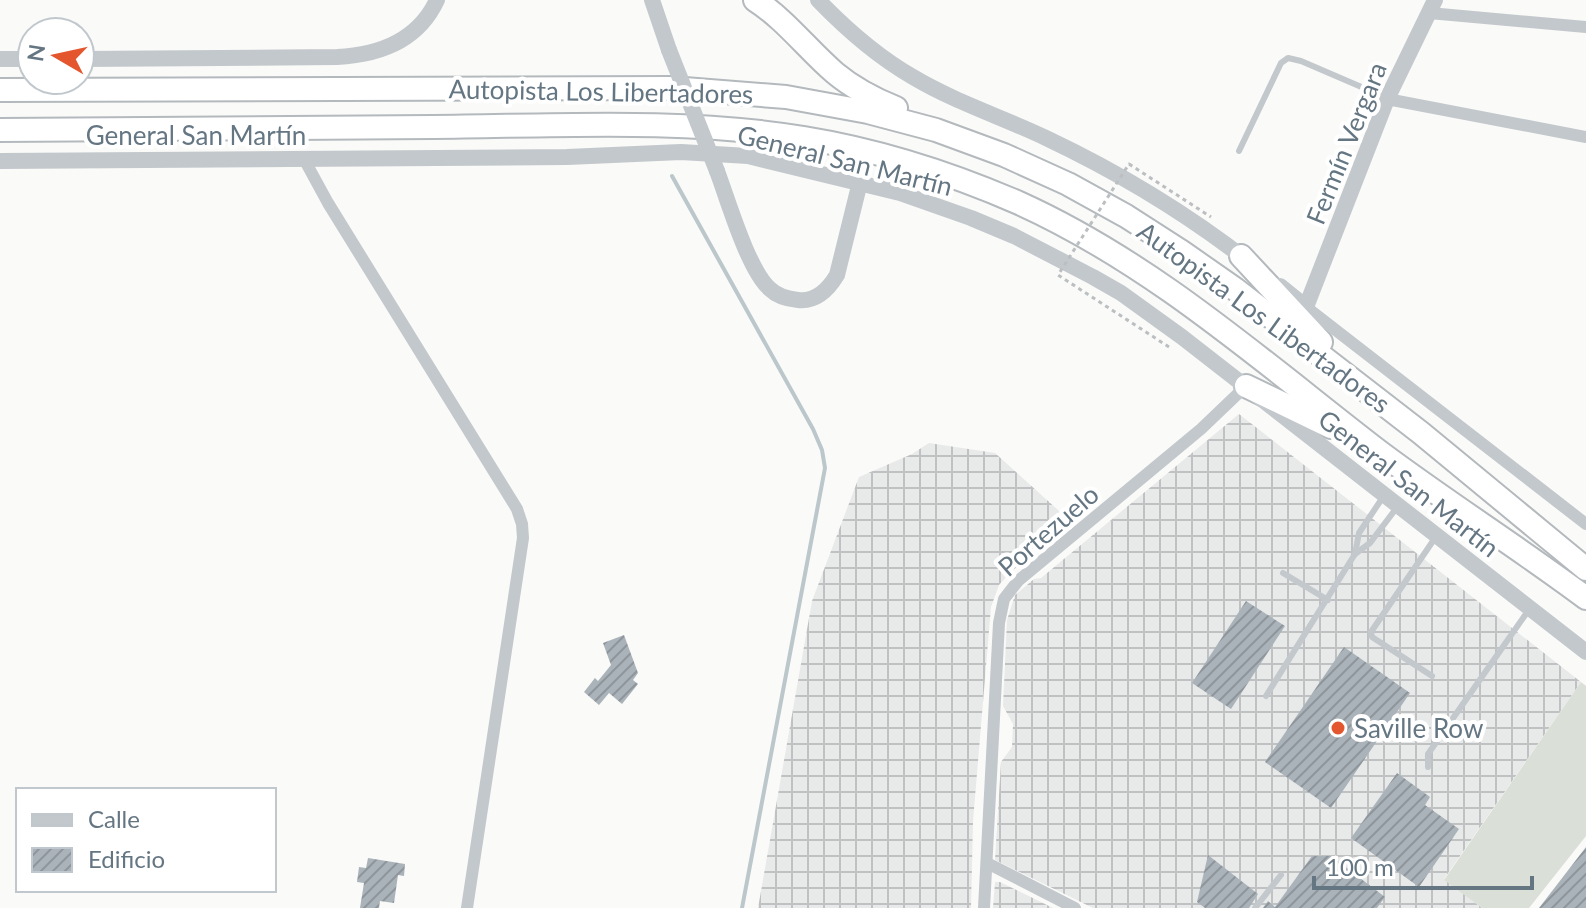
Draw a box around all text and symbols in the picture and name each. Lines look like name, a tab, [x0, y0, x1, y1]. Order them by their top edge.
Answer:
north arrow	[16, 16, 96, 96]
text: N	[21, 42, 50, 63]
street label: Fermín Vergara	[1299, 57, 1393, 229]
street label: Autopista Los Libertadores	[448, 72, 754, 110]
street label: General San Martín	[734, 118, 956, 202]
street label: General San Martín	[86, 119, 306, 151]
street label: Autopista Los Libertadores	[1131, 215, 1397, 419]
street label: General San Martín	[1312, 403, 1506, 563]
street label: Portezuelo	[991, 478, 1105, 582]
place label: Saville Row	[1354, 712, 1483, 744]
marker: Saville Row	[1329, 719, 1347, 737]
legend	[16, 788, 276, 892]
text: Calle	[88, 804, 140, 833]
scale bar	[1314, 840, 1532, 890]
text: Edificio	[88, 844, 165, 873]
text: 100 m	[1326, 852, 1394, 881]

